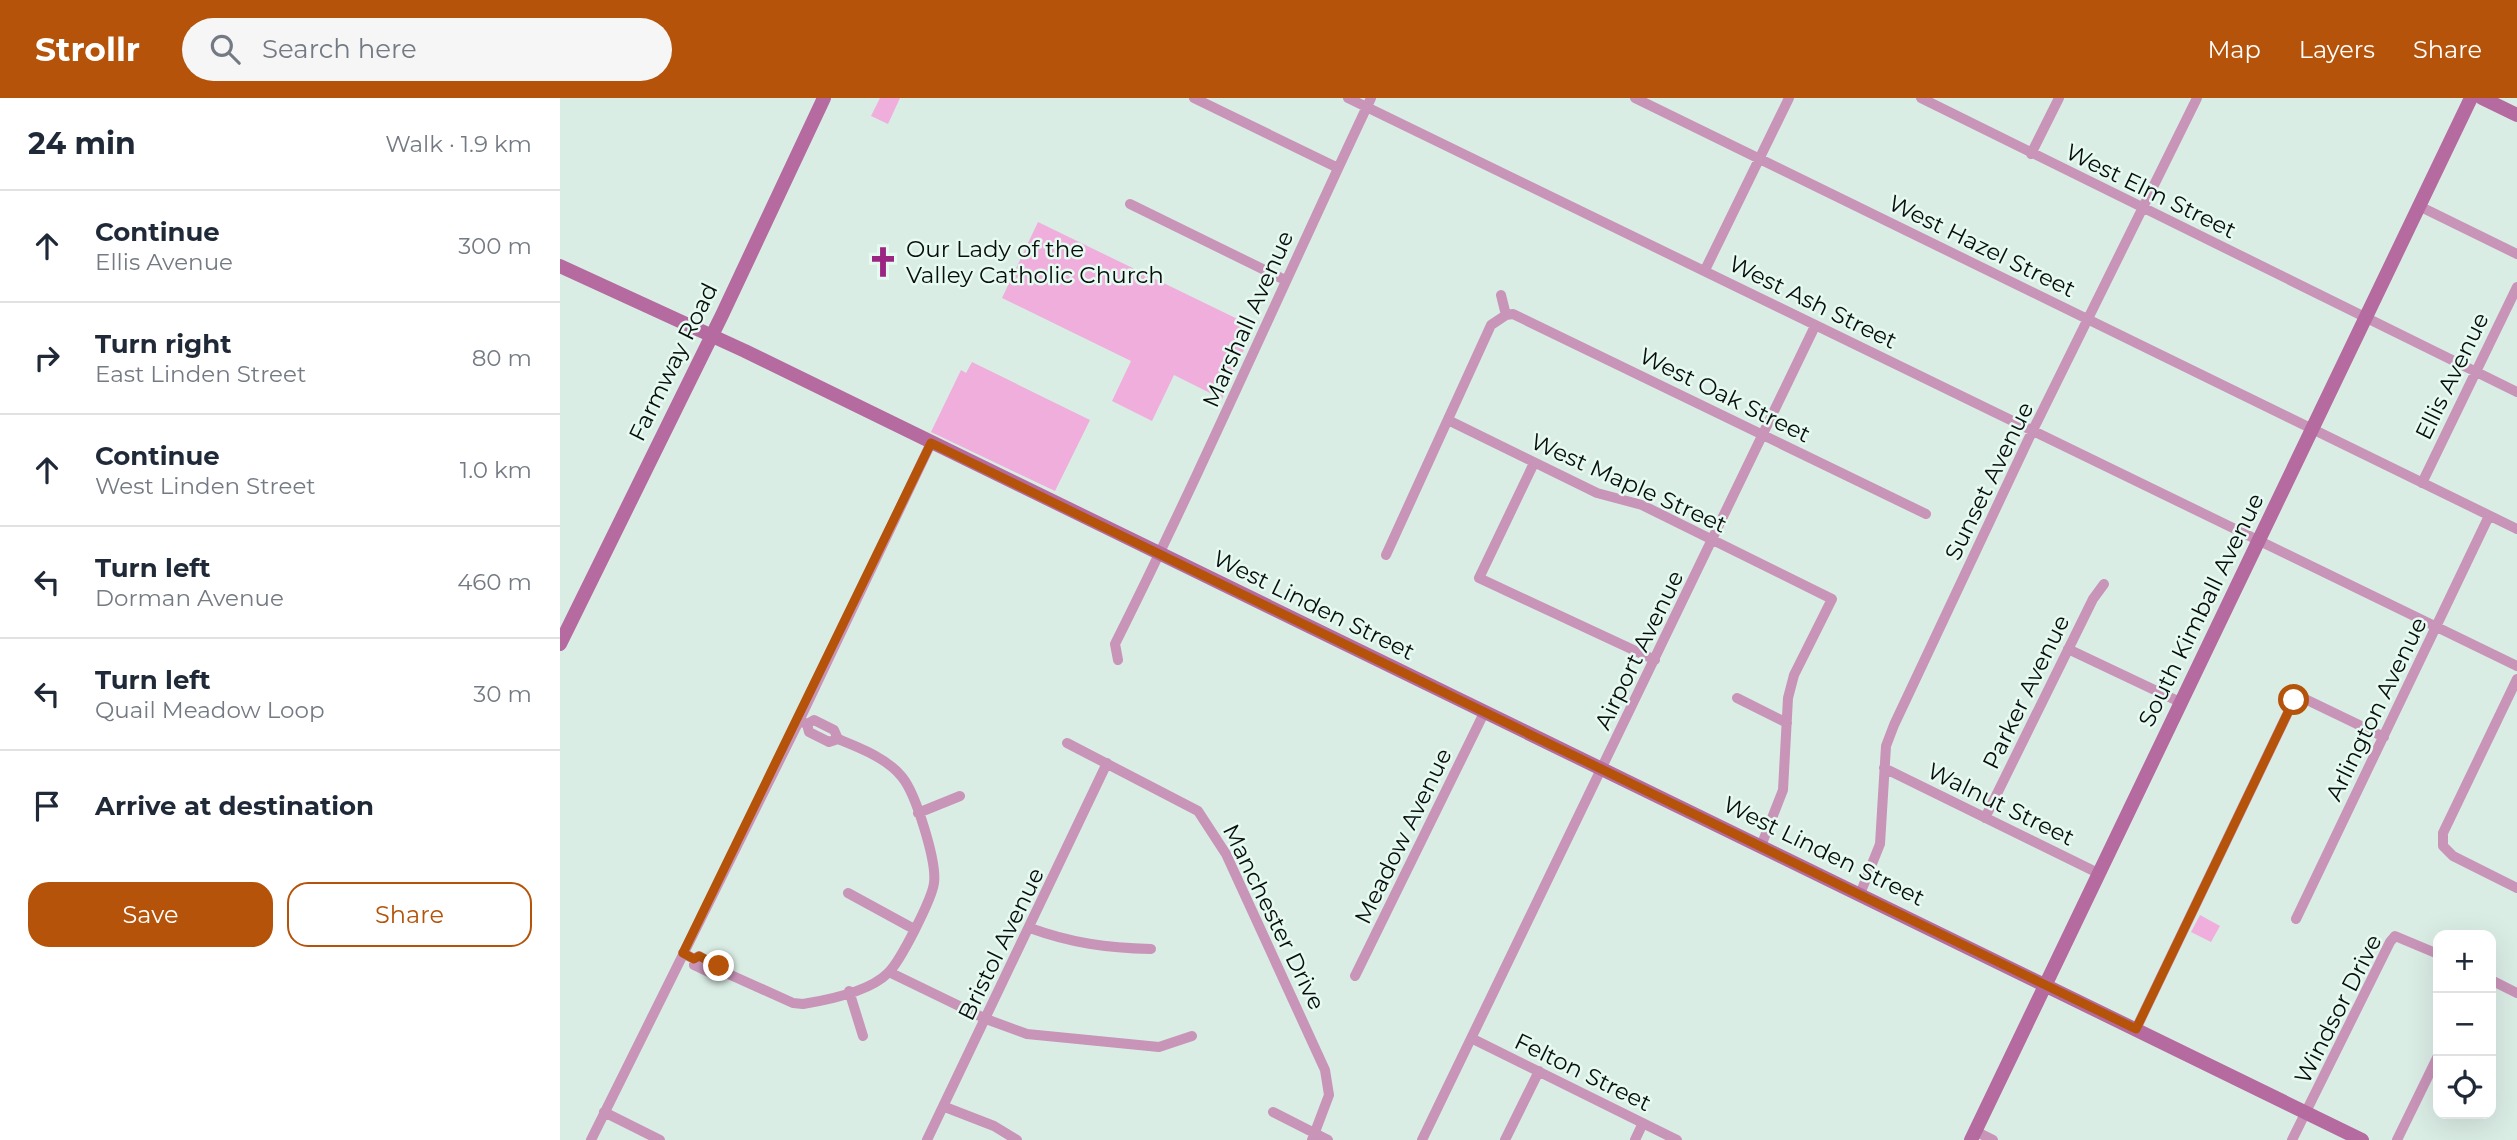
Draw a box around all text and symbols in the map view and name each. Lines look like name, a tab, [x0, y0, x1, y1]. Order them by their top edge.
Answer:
search box	[182, 18, 672, 81]
text: Strollr	[35, 29, 140, 69]
icon: search	[206, 30, 244, 68]
text: Search here	[262, 33, 417, 65]
text: Map	[2207, 35, 2261, 64]
text: Layers	[2299, 35, 2375, 64]
text: Share	[2413, 35, 2482, 64]
text: 24 min	[28, 125, 136, 162]
text: Walk · 1.9 km	[385, 130, 532, 158]
street label: West Elm Street	[2061, 138, 2241, 244]
street label: West Hazel Street	[1884, 189, 2080, 303]
text: Continue	[95, 216, 220, 248]
street label: Marshall Avenue	[1197, 226, 1299, 412]
icon: ahead	[28, 227, 66, 265]
text: 300 m	[458, 232, 532, 260]
place label: Our Lady of the Valley Catholic Church	[906, 235, 1164, 289]
church icon: Our Lady of the Valley Catholic Church	[866, 245, 900, 279]
text: Ellis Avenue	[95, 248, 233, 276]
street label: West Ash Street	[1724, 249, 1902, 355]
street label: Farmway Road	[623, 278, 723, 446]
street label: Ellis Avenue	[2409, 308, 2495, 444]
text: Turn right	[95, 328, 231, 360]
icon: right	[28, 339, 66, 377]
street label: West Oak Street	[1635, 341, 1815, 449]
text: 80 m	[472, 344, 532, 372]
text: East Linden Street	[95, 360, 306, 388]
street label: Sunset Avenue	[1939, 397, 2039, 565]
street label: West Maple Street	[1527, 427, 1731, 539]
text: Continue	[95, 440, 220, 472]
icon: ahead	[28, 451, 66, 489]
text: 1.0 km	[460, 456, 532, 484]
text: West Linden Street	[95, 472, 316, 500]
street label: South Kimball Avenue	[2132, 489, 2270, 731]
street label: West Linden Street	[1209, 544, 1419, 666]
text: Turn left	[95, 552, 211, 584]
icon: left	[28, 563, 66, 601]
street label: Airport Avenue	[1588, 566, 1690, 734]
text: 460 m	[457, 568, 532, 596]
text: Dorman Avenue	[95, 584, 284, 612]
street label: Parker Avenue	[1977, 610, 2075, 774]
street label: Arlington Avenue	[2319, 613, 2433, 805]
text: Turn left	[95, 664, 211, 696]
icon: left	[28, 675, 66, 713]
text: 30 m	[473, 680, 532, 708]
route start	[2278, 684, 2309, 715]
text: Quail Meadow Loop	[95, 696, 325, 724]
street label: Meadow Avenue	[1348, 744, 1458, 928]
street label: Walnut Street	[1923, 756, 2079, 852]
icon: arrive	[28, 787, 66, 825]
text: Arrive at destination	[95, 790, 374, 822]
street label: West Linden Street	[1719, 790, 1929, 912]
street label: Manchester Drive	[1217, 820, 1331, 1014]
street label: Bristol Avenue	[952, 863, 1050, 1025]
button: Save	[28, 882, 273, 947]
button: Share	[287, 882, 532, 947]
street label: Windsor Drive	[2288, 930, 2388, 1088]
map controls	[2433, 930, 2496, 1119]
button: +	[2433, 930, 2496, 993]
route end	[703, 950, 734, 981]
button: −	[2433, 993, 2496, 1056]
street label: Felton Street	[1510, 1027, 1656, 1117]
button: locate	[2433, 1056, 2496, 1119]

